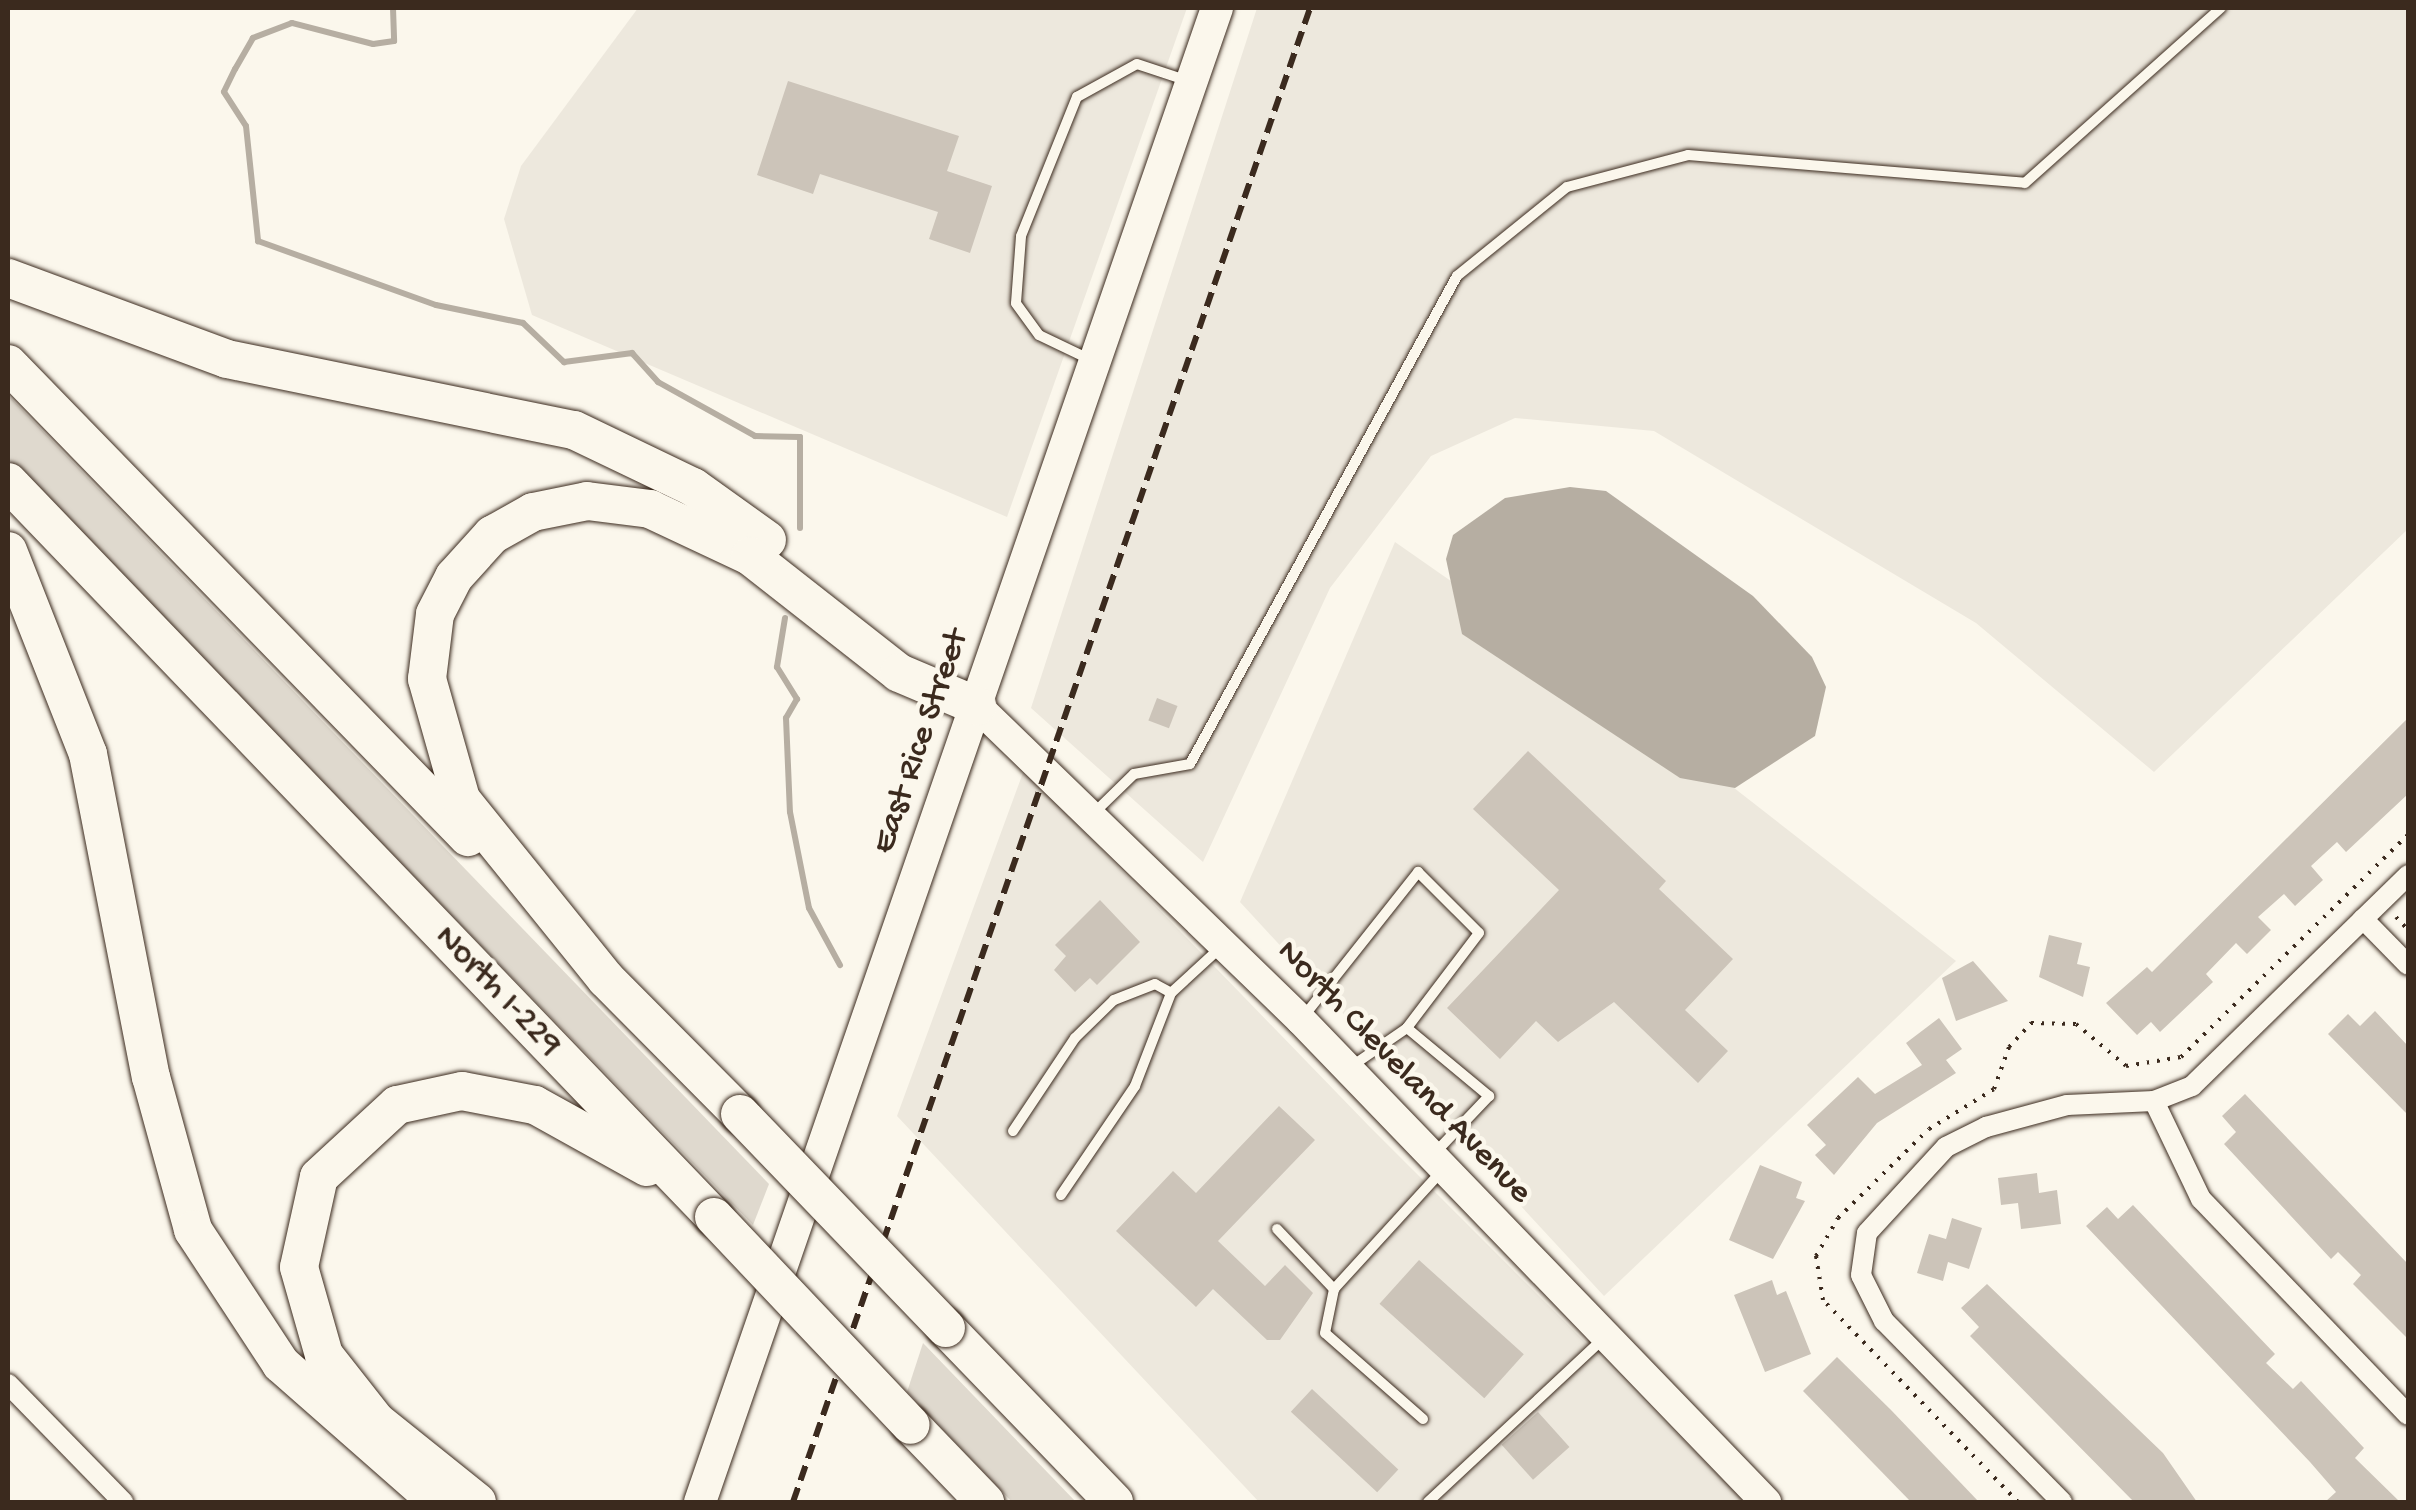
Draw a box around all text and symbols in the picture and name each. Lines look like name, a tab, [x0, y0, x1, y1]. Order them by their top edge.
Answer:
street label: East Rice Street	[864, 624, 980, 860]
street label: North I-229	[424, 918, 570, 1066]
street label: North Cleveland Avenue	[1266, 932, 1540, 1214]

